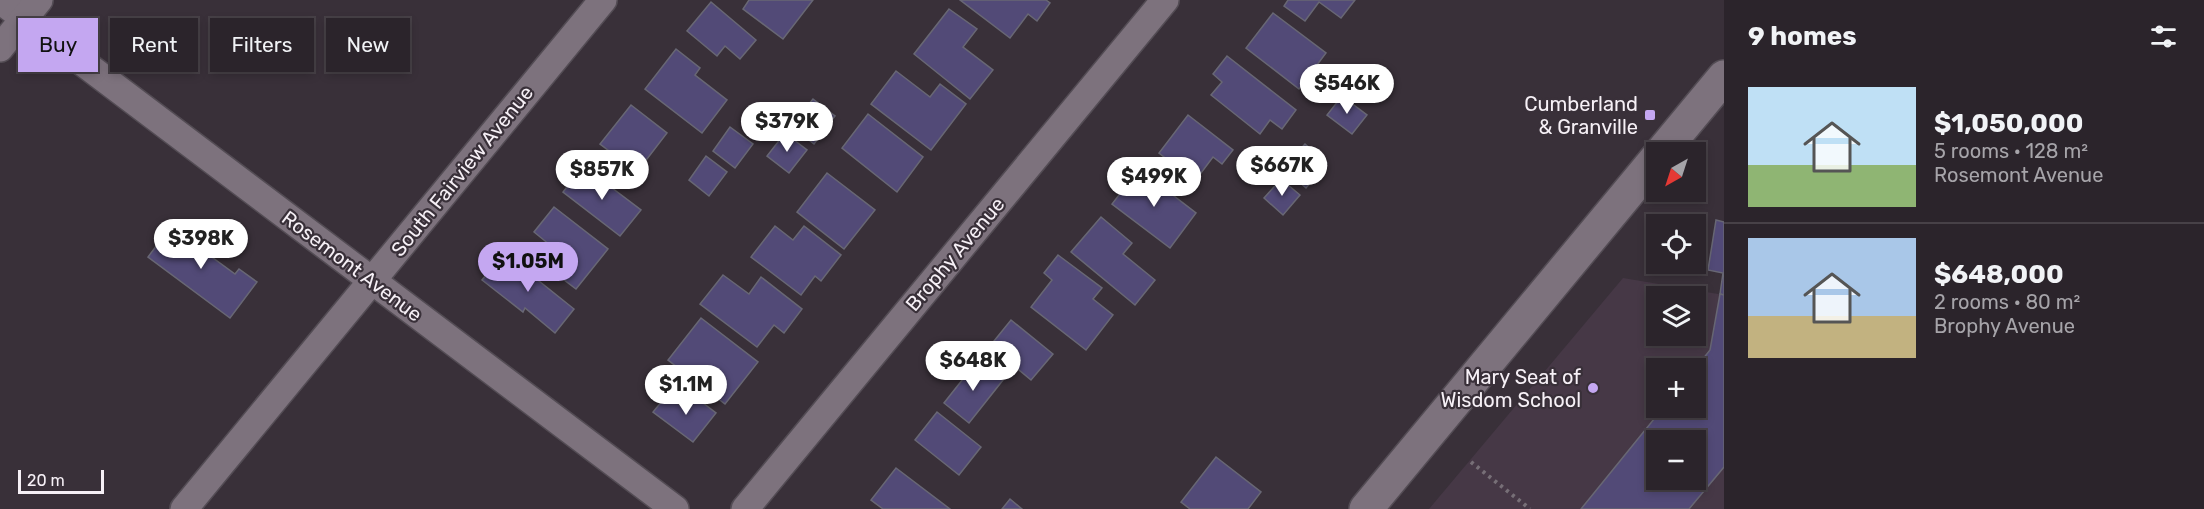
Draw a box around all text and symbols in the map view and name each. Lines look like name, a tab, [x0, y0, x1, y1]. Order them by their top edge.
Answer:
chip: Buy	[18, 18, 98, 72]
chip: Rent	[110, 18, 198, 72]
chip: Filters	[210, 18, 314, 72]
chip: New	[326, 18, 410, 72]
icon: filters	[2147, 20, 2180, 53]
text: 9 homes	[1748, 21, 1857, 52]
pin: $546K	[1305, 64, 1389, 115]
text: $546K	[1314, 71, 1380, 95]
street label: South Fairview Avenue	[386, 81, 538, 261]
place label: Cumberland & Granville	[1524, 92, 1638, 139]
pin: $379K	[745, 102, 829, 153]
marker: Cumberland & Granville	[1643, 108, 1657, 122]
text: $1,050,000	[1934, 108, 2083, 139]
text: $379K	[755, 109, 819, 133]
icon: home	[1796, 111, 1868, 183]
text: 5 rooms · 128 m²	[1934, 139, 2088, 163]
north arrow	[1646, 142, 1706, 202]
map controls	[1646, 142, 1706, 490]
pin: $667K	[1240, 146, 1324, 197]
pin: $857K	[560, 150, 644, 201]
text: $667K	[1250, 153, 1314, 177]
text: $857K	[570, 157, 634, 181]
pin: $499K	[1112, 157, 1196, 208]
text: Rosemont Avenue	[1934, 163, 2103, 187]
text: $499K	[1121, 164, 1187, 188]
street label: Brophy Avenue	[901, 192, 1009, 316]
street label: Rosemont Avenue	[277, 205, 427, 327]
button: locate	[1646, 214, 1706, 274]
pin: $398K	[159, 219, 243, 270]
text: $398K	[168, 226, 234, 250]
pin: $1.05M	[479, 242, 577, 293]
text: $1.05M	[492, 249, 564, 273]
text: $648,000	[1934, 259, 2064, 290]
icon: home	[1796, 262, 1868, 334]
button: layers	[1646, 286, 1706, 346]
text: 2 rooms · 80 m²	[1934, 290, 2080, 314]
text: Brophy Avenue	[1934, 314, 2075, 338]
pin: $648K	[931, 341, 1015, 392]
text: $648K	[940, 348, 1006, 372]
button: +	[1646, 358, 1706, 418]
pin: $1.1M	[644, 365, 728, 416]
place label: Mary Seat of Wisdom School	[1440, 365, 1581, 412]
text: $1.1M	[659, 372, 713, 396]
marker: Mary Seat of Wisdom School	[1586, 381, 1600, 395]
button: −	[1646, 430, 1706, 490]
scale bar	[18, 467, 104, 494]
text: 20 m	[27, 471, 65, 490]

